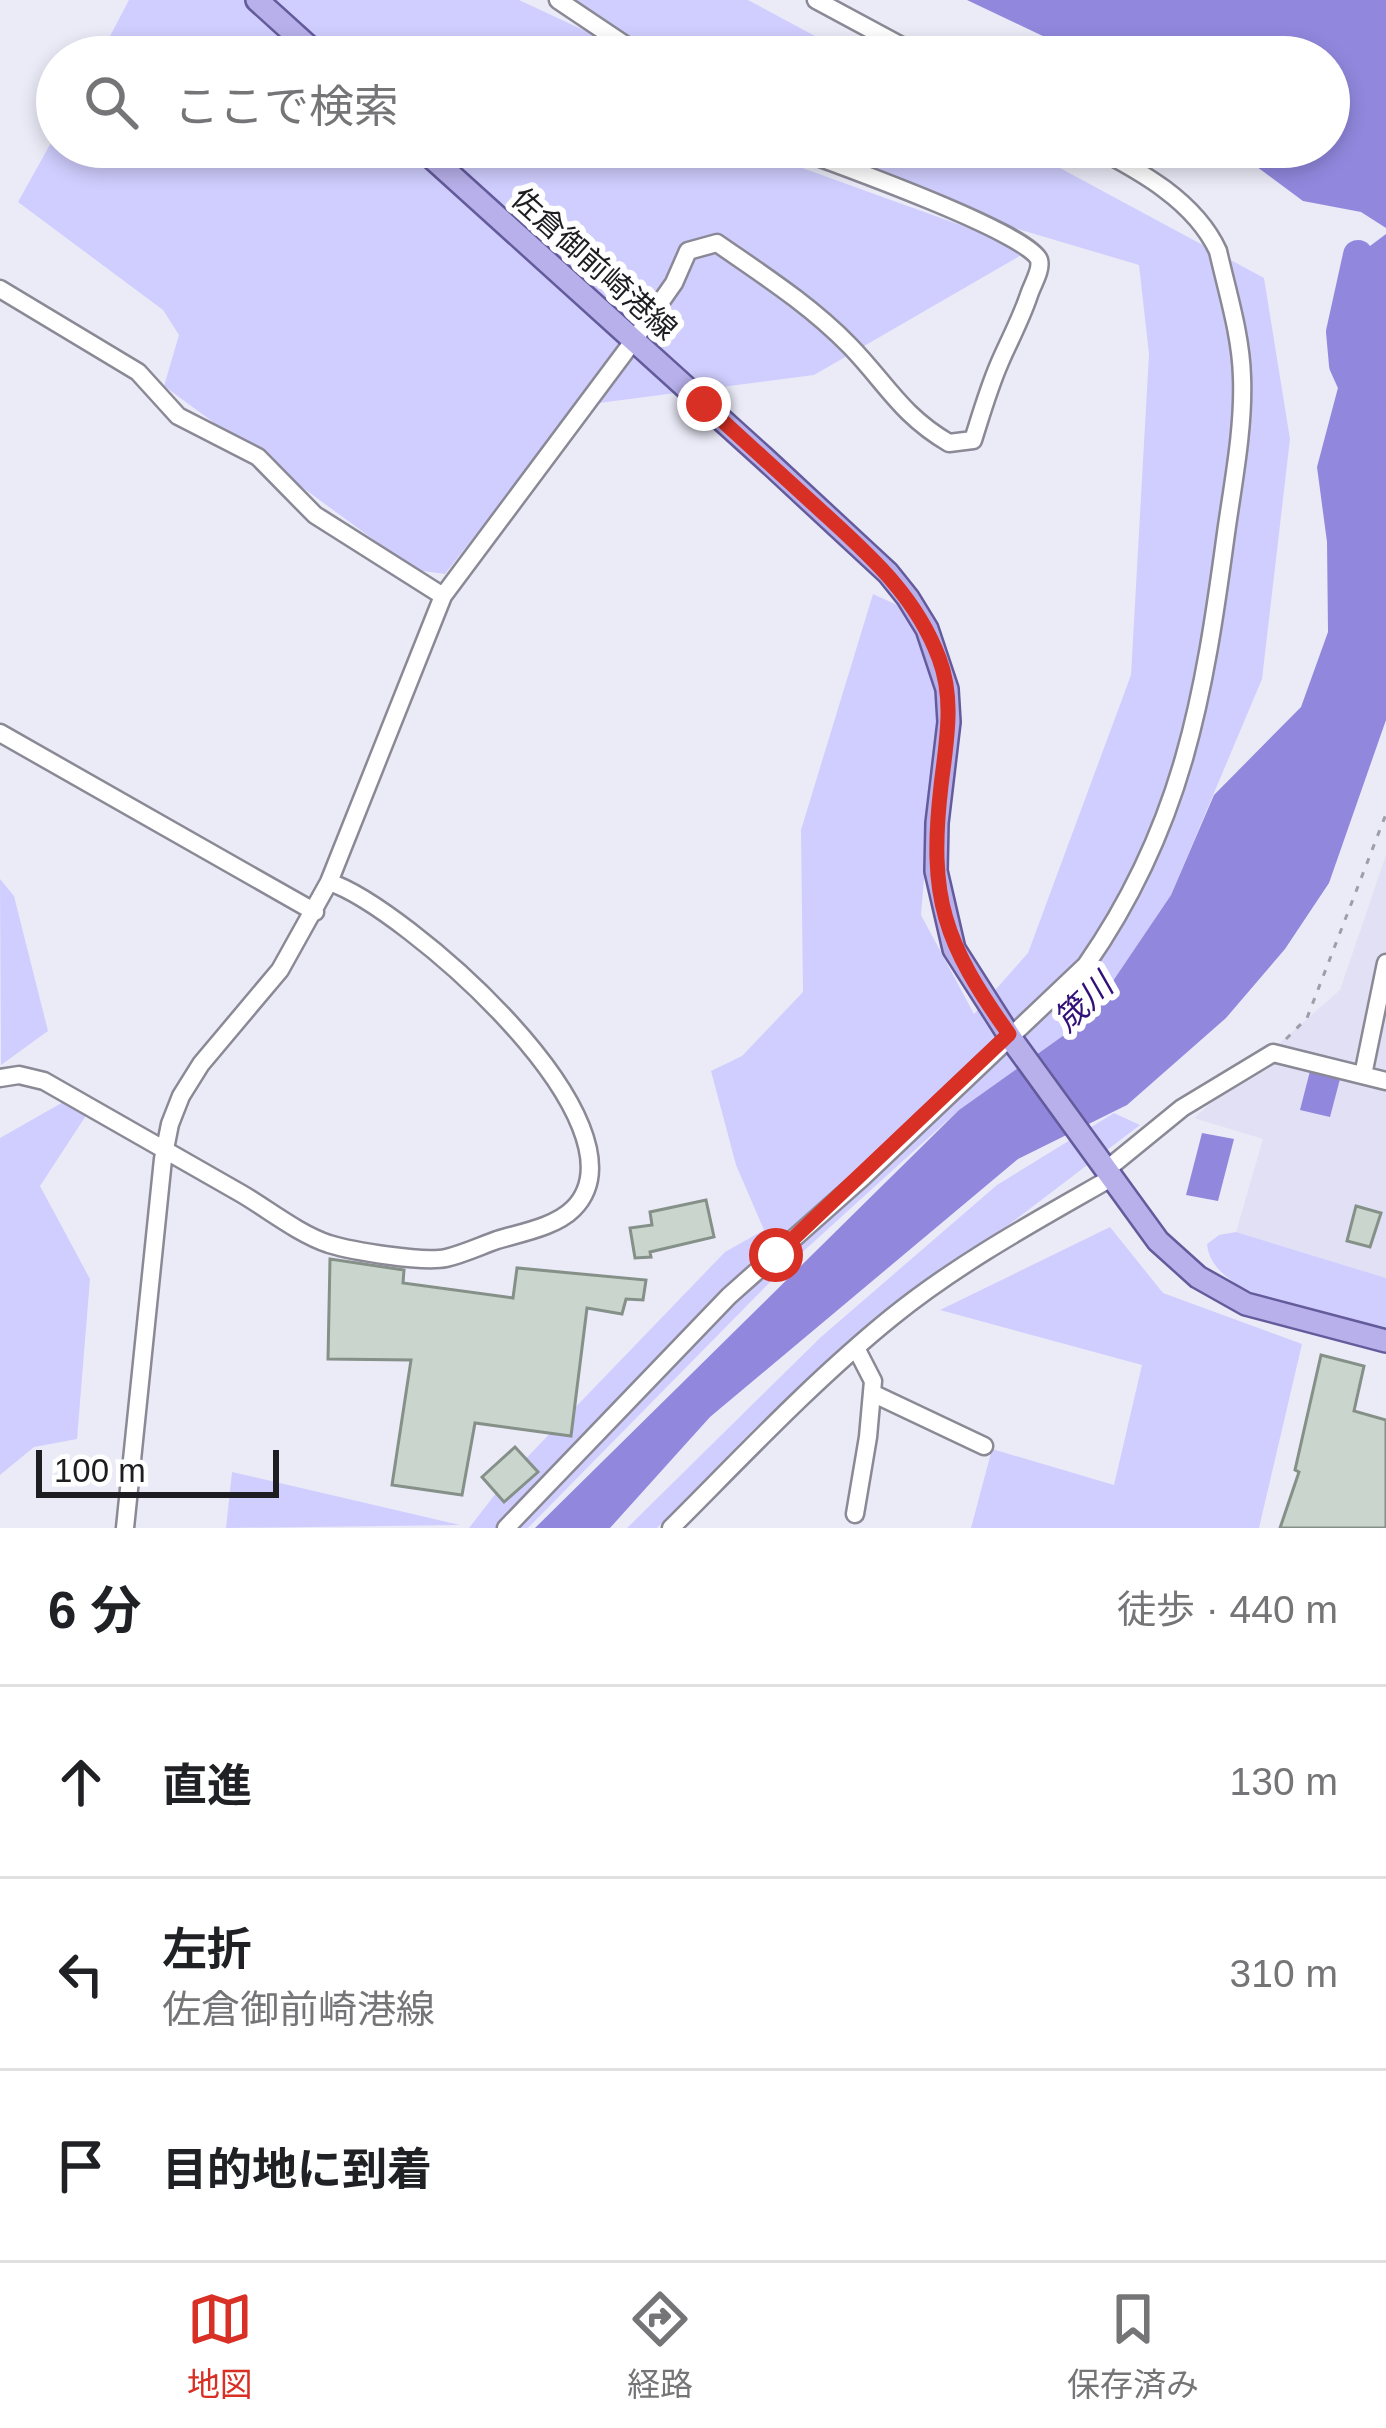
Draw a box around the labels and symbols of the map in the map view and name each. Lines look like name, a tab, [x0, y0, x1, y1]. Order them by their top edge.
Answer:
street label: 佐倉御前崎港線	[505, 181, 683, 346]
route end	[677, 377, 731, 431]
water label: 筬川	[1047, 964, 1122, 1039]
route start	[749, 1228, 803, 1282]
scale bar	[36, 1444, 279, 1497]

